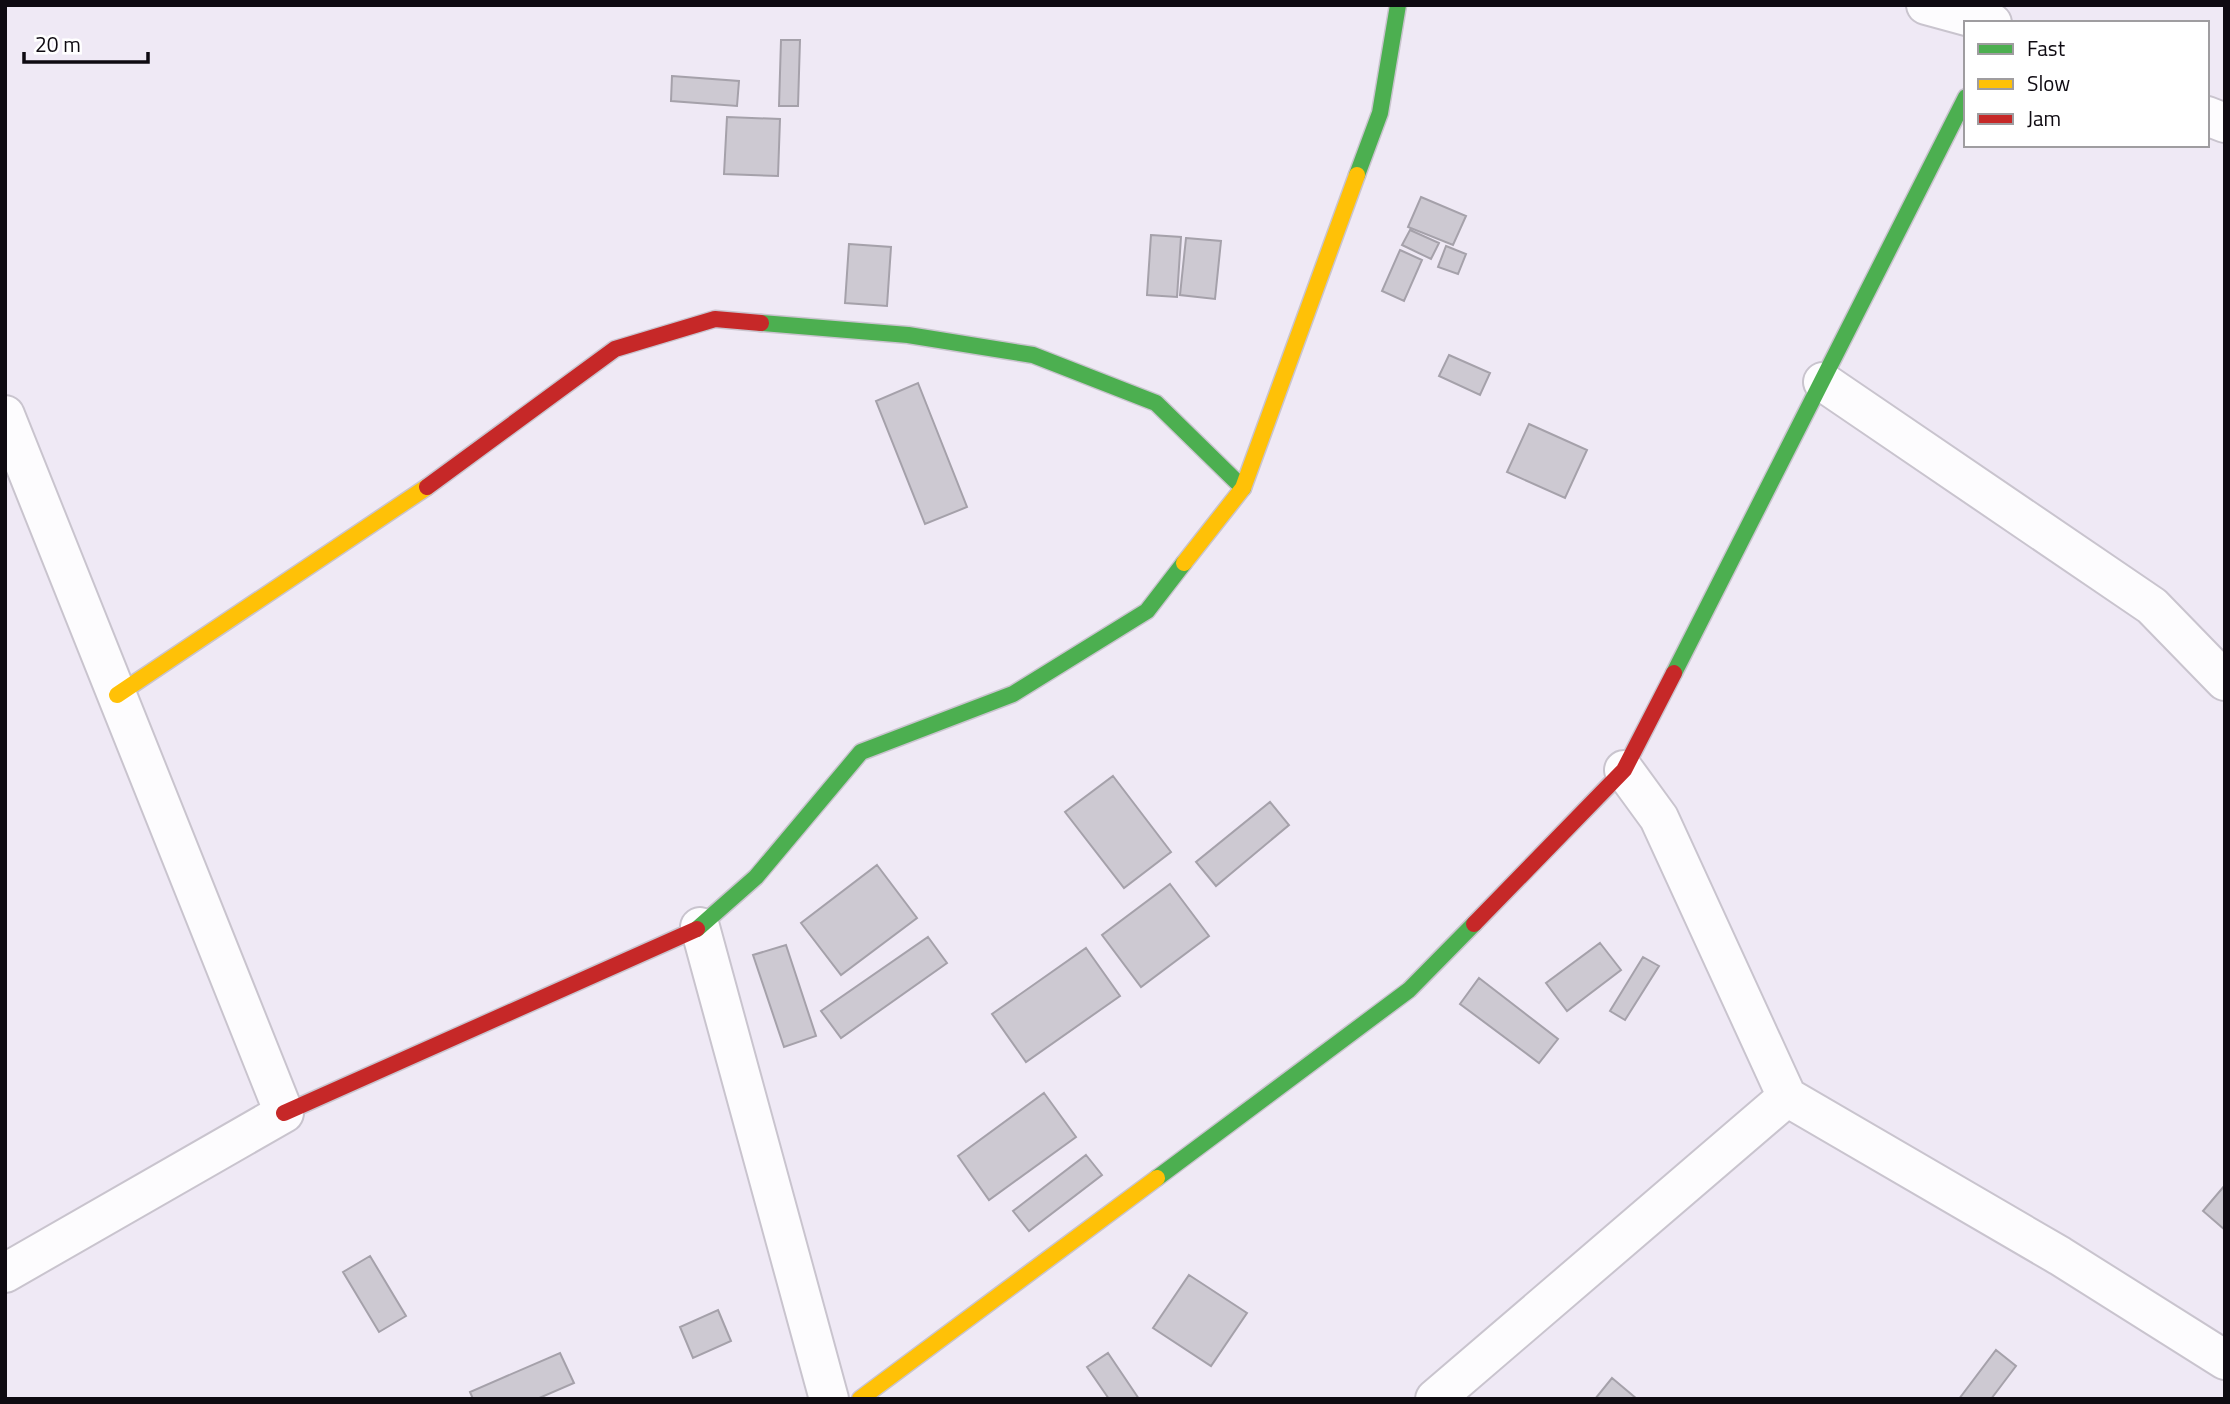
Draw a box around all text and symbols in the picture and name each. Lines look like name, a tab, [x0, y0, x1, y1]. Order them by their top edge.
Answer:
scale bar	[24, 21, 149, 65]
legend	[1964, 21, 2209, 147]
text: 20 m	[35, 28, 81, 60]
text: Fast	[2027, 32, 2066, 64]
text: Slow	[2027, 67, 2070, 99]
text: Jam	[2027, 102, 2061, 134]

